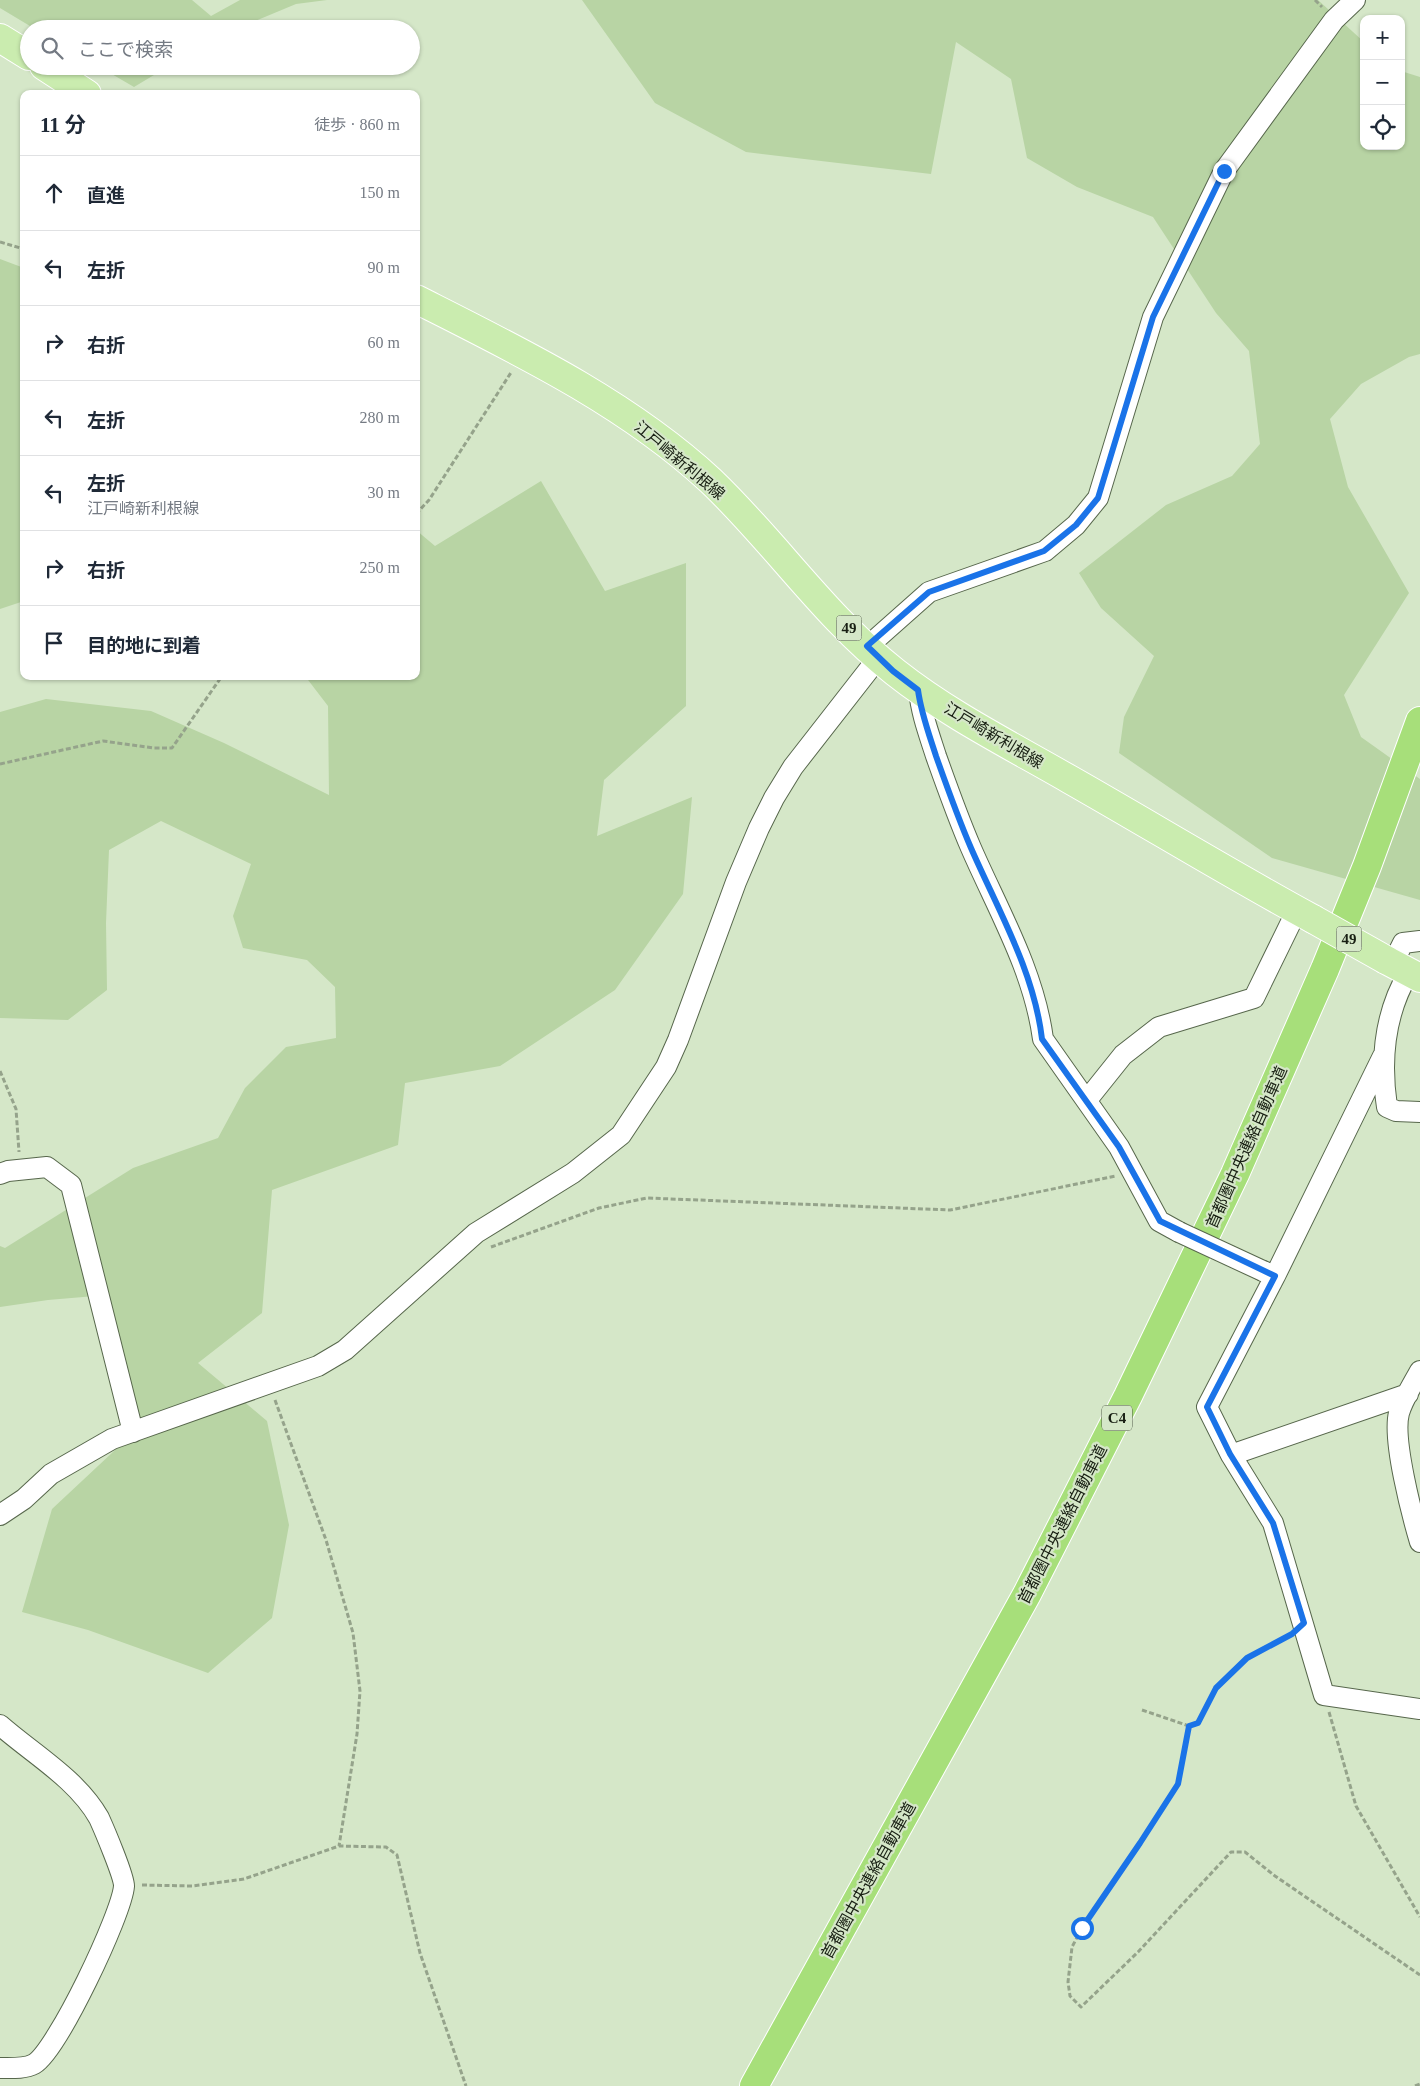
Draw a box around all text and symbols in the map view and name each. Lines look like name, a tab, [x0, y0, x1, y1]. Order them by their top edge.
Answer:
map controls	[1360, 15, 1405, 150]
button: +	[1360, 15, 1405, 60]
search box	[20, 20, 420, 75]
icon: search	[38, 34, 66, 62]
text: ここで検索	[78, 39, 173, 60]
button: −	[1360, 60, 1405, 105]
button: locate	[1360, 105, 1405, 150]
text: 11 分	[40, 113, 86, 137]
text: 徒歩 · 860 m	[314, 116, 400, 133]
route end	[1213, 160, 1236, 183]
icon: ahead	[40, 179, 68, 207]
text: 150 m	[360, 184, 400, 201]
text: 直進	[87, 185, 125, 206]
icon: left	[40, 254, 68, 282]
text: 90 m	[368, 259, 400, 276]
text: 左折	[87, 260, 125, 281]
icon: right	[40, 329, 68, 357]
text: 60 m	[368, 334, 400, 351]
text: 右折	[87, 335, 125, 356]
icon: left	[40, 404, 68, 432]
text: 280 m	[360, 409, 400, 426]
text: 左折	[87, 410, 125, 431]
street label: 江戸崎新利根線	[631, 418, 728, 503]
text: 左折	[87, 473, 125, 494]
icon: left	[40, 479, 68, 507]
text: 30 m	[368, 484, 400, 501]
text: 江戸崎新利根線	[87, 500, 199, 517]
icon: right	[40, 554, 68, 582]
text: 250 m	[360, 559, 400, 576]
text: 右折	[87, 560, 125, 581]
road number: 49	[836, 616, 862, 640]
icon: arrive	[40, 629, 68, 657]
text: 目的地に到着	[87, 635, 201, 656]
street label: 江戸崎新利根線	[941, 699, 1046, 772]
road number: 49	[1336, 926, 1362, 952]
street label: 首都圏中央連絡自動車道	[1203, 1063, 1290, 1231]
road number: C4	[1102, 1406, 1132, 1430]
street label: 首都圏中央連絡自動車道	[1015, 1442, 1110, 1607]
street label: 首都圏中央連絡自動車道	[818, 1799, 919, 1961]
route start	[1071, 1917, 1094, 1940]

